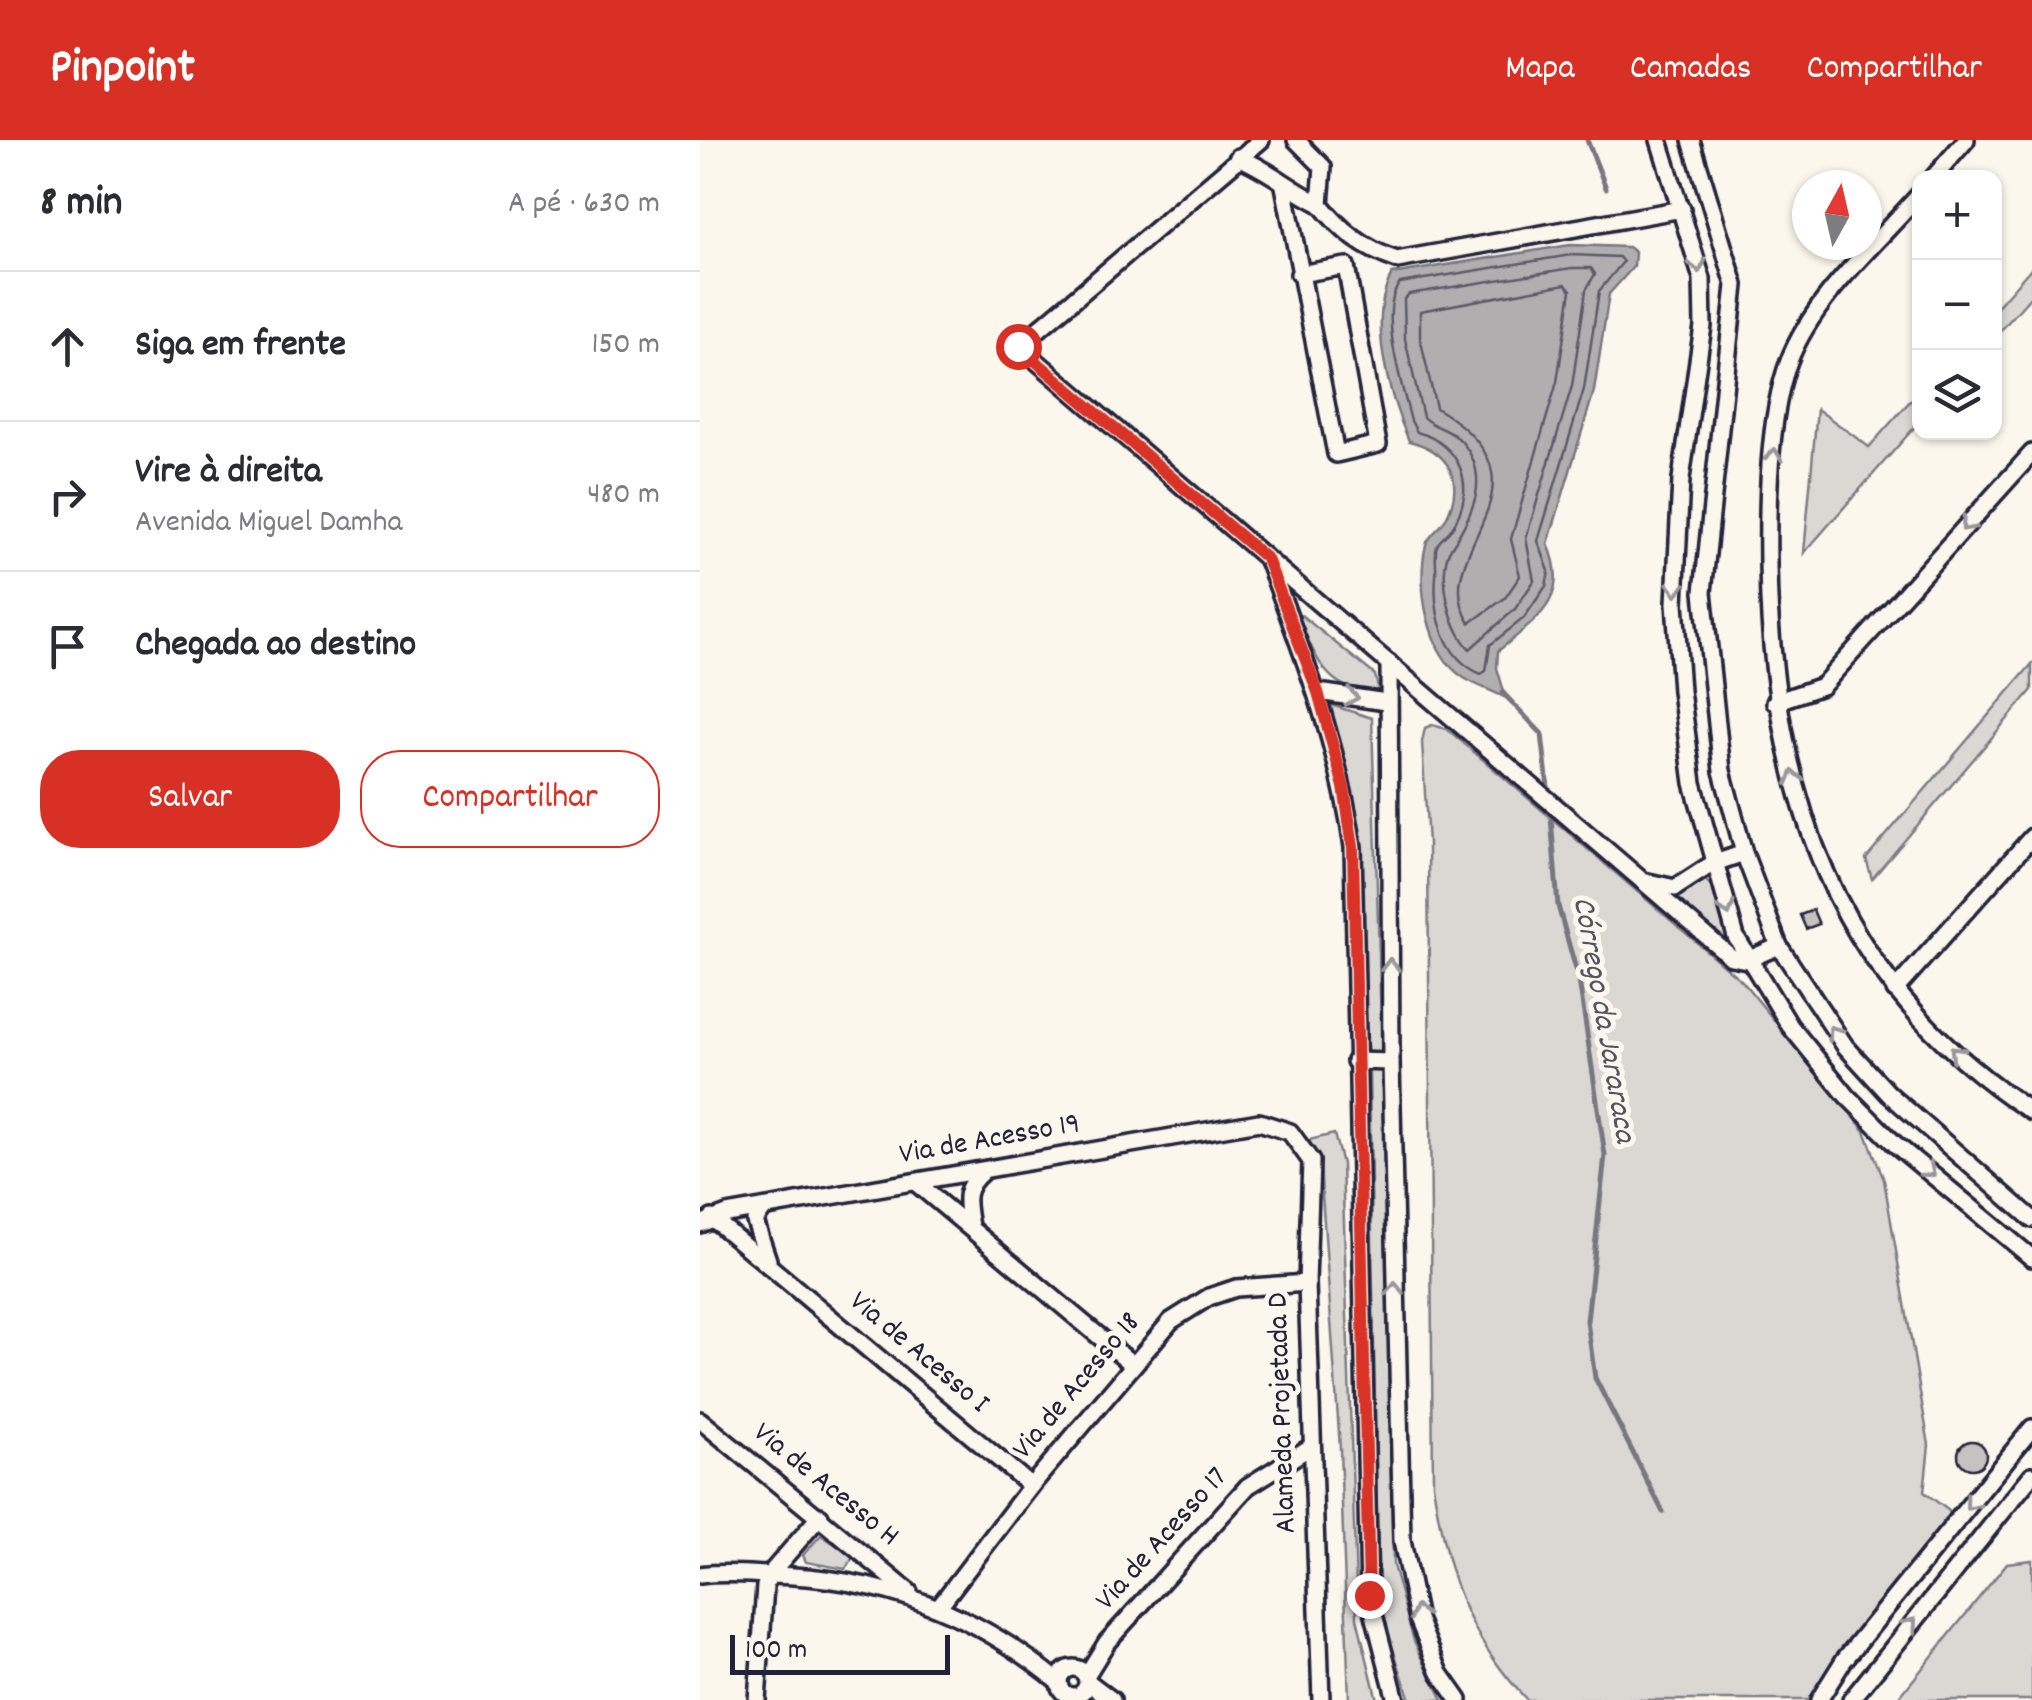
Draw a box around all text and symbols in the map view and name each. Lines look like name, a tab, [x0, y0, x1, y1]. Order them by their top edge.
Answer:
text: Pinpoint	[50, 36, 195, 105]
text: Mapa	[1505, 45, 1575, 95]
text: Camadas	[1630, 45, 1751, 95]
text: Compartilhar	[1806, 45, 1982, 95]
north arrow	[1792, 170, 1882, 260]
map controls	[1912, 170, 2002, 440]
button: +	[1912, 170, 2002, 260]
text: 8 min	[40, 175, 122, 235]
text: A pé · 630 m	[508, 182, 660, 228]
one-way arrow	[1686, 258, 1707, 275]
button: −	[1912, 260, 2002, 350]
icon: ahead	[40, 319, 95, 374]
text: Siga em frente	[135, 319, 346, 374]
text: 150 m	[591, 323, 660, 369]
route start	[996, 324, 1042, 370]
button: layers	[1912, 350, 2002, 440]
text: Vire à direita	[135, 446, 322, 501]
one-way arrow	[1763, 446, 1784, 462]
icon: right	[40, 469, 95, 524]
text: 480 m	[587, 473, 660, 519]
text: Avenida Miguel Damha	[135, 501, 403, 547]
one-way arrow	[1960, 513, 1978, 532]
one-way arrow	[1665, 582, 1686, 598]
icon: arrive	[40, 619, 95, 674]
text: Chegada ao destino	[135, 619, 416, 674]
one-way arrow	[1344, 686, 1360, 707]
button: Salvar	[40, 750, 340, 848]
button: Compartilhar	[360, 750, 660, 848]
one-way arrow	[1785, 769, 1806, 786]
water label: Córrego da Jararaca	[1558, 893, 1647, 1149]
one-way arrow	[1715, 899, 1736, 916]
one-way arrow	[1379, 956, 1401, 972]
one-way arrow	[1829, 1025, 1846, 1043]
one-way arrow	[1949, 1046, 1967, 1064]
street label: Via de Acesso 19	[896, 1104, 1084, 1178]
one-way arrow	[1918, 1160, 1936, 1178]
one-way arrow	[1384, 1281, 1406, 1296]
street label: Via de Acesso I	[839, 1282, 997, 1426]
street label: Alameda Projetada D	[1258, 1292, 1310, 1534]
street label: Via de Acesso 18	[1003, 1304, 1153, 1470]
street label: Via de Acesso H	[743, 1413, 907, 1559]
street label: Via de Acesso 17	[1087, 1459, 1239, 1621]
one-way arrow	[1965, 1492, 1983, 1510]
route end	[1347, 1573, 1393, 1619]
one-way arrow	[1408, 1604, 1429, 1622]
one-way arrow	[1900, 1617, 1918, 1635]
scale bar	[730, 1630, 950, 1674]
text: 100 m	[745, 1632, 807, 1672]

